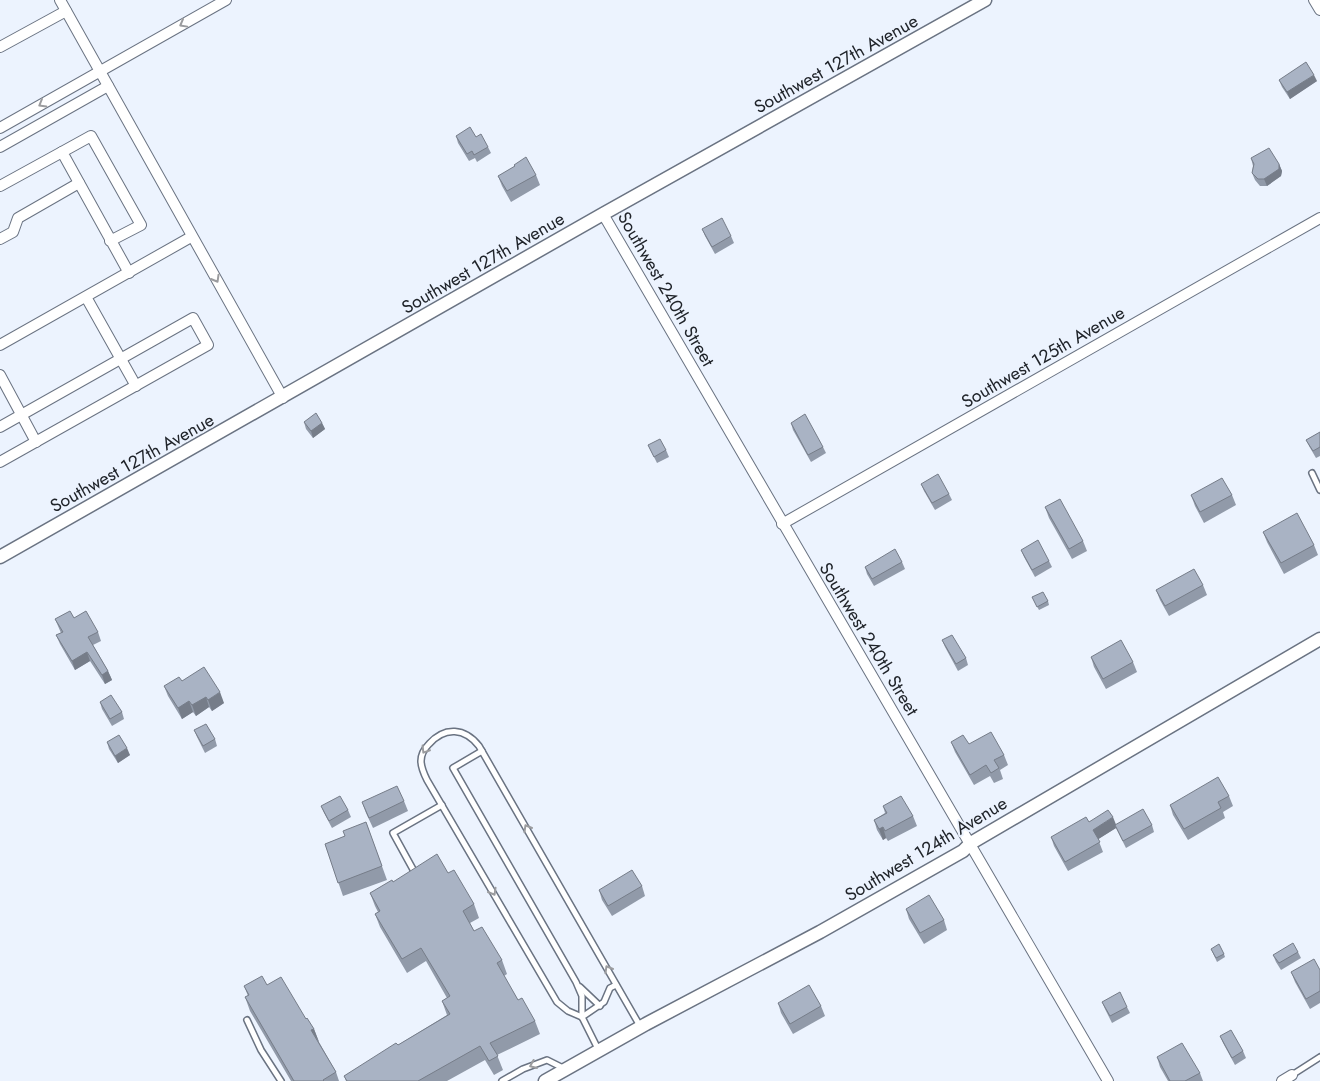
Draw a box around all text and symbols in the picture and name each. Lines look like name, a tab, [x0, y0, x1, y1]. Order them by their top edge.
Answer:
street label: Southwest 127th Avenue	[749, 8, 923, 120]
one-way arrow	[180, 18, 189, 28]
one-way arrow	[38, 98, 47, 108]
street label: Southwest 127th Avenue	[397, 206, 569, 320]
street label: Southwest 240th Street	[611, 207, 721, 372]
one-way arrow	[209, 274, 219, 283]
street label: Southwest 125th Avenue	[956, 300, 1130, 414]
street label: Southwest 127th Avenue	[45, 407, 219, 519]
street label: Southwest 240th Street	[813, 557, 925, 721]
one-way arrow	[422, 745, 432, 754]
street label: Southwest 124th Avenue	[840, 790, 1012, 908]
one-way arrow	[523, 825, 533, 834]
one-way arrow	[486, 886, 496, 895]
one-way arrow	[604, 966, 614, 975]
one-way arrow	[529, 1058, 538, 1069]

